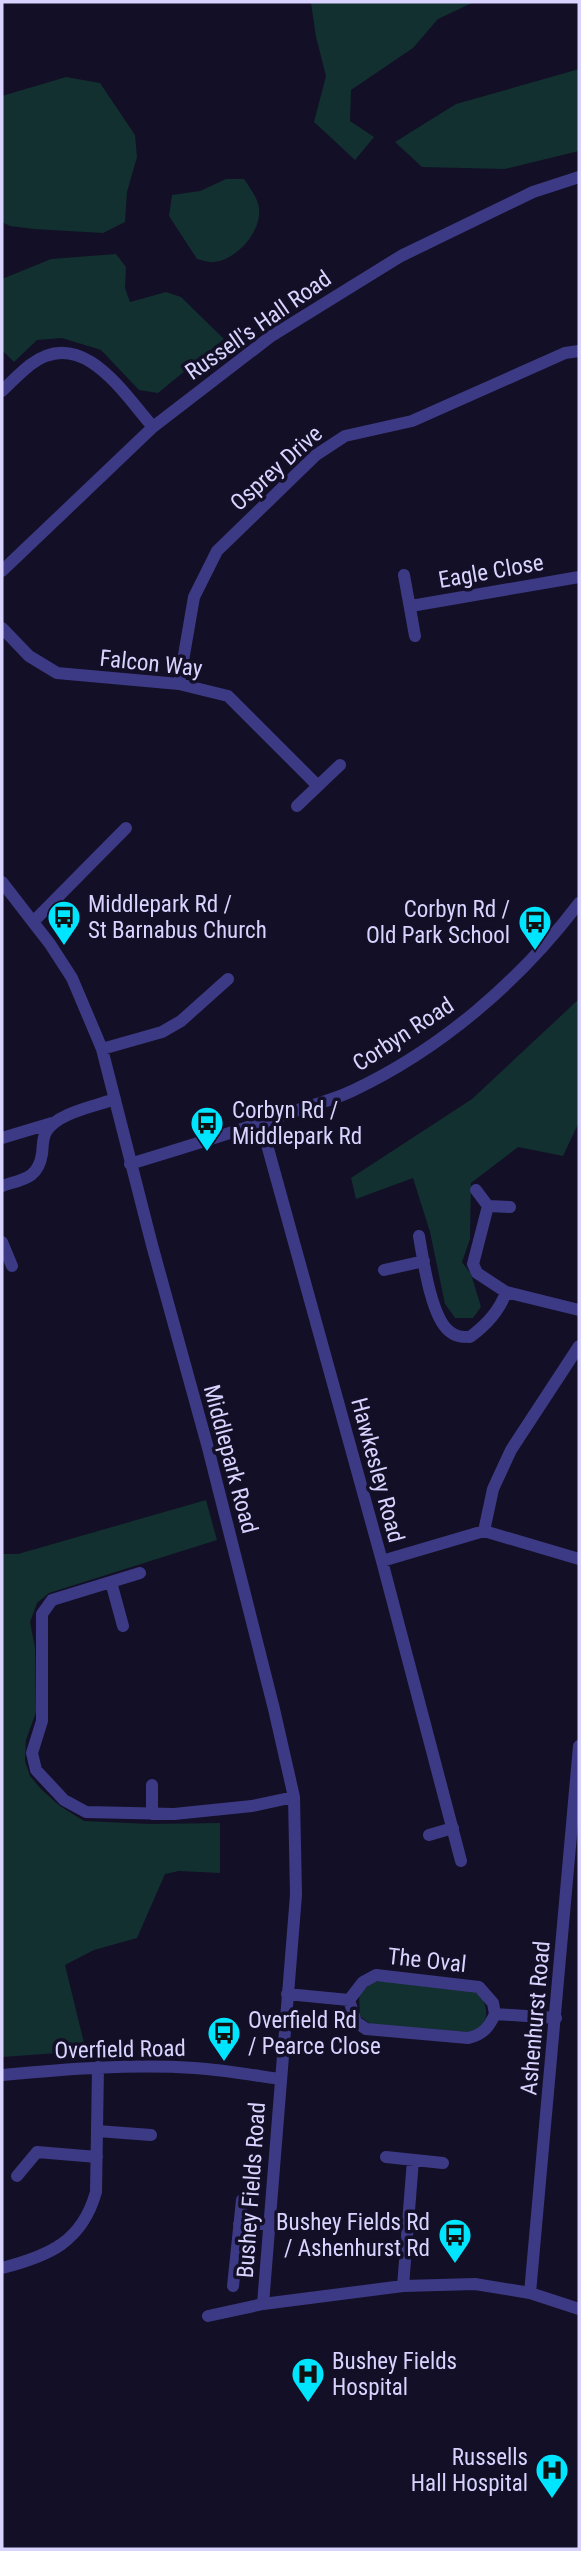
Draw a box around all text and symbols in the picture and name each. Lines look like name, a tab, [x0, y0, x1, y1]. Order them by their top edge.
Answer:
street label: Russell's Hall Road	[180, 265, 336, 386]
street label: Osprey Drive	[225, 420, 328, 516]
street label: Eagle Close	[436, 549, 546, 594]
street label: Falcon Way	[98, 645, 204, 682]
place label: Middlepark Rd / St Barnabus Church	[88, 891, 267, 944]
place label: Corbyn Rd / Old Park School	[366, 896, 510, 949]
bus stop icon: Middlepark Rd / St Barnabus Church	[45, 898, 83, 947]
bus stop icon: Corbyn Rd / Old Park School	[516, 903, 554, 952]
street label: Corbyn Road	[348, 992, 459, 1077]
place label: Corbyn Rd / Middlepark Rd	[232, 1097, 362, 1150]
bus stop icon: Corbyn Rd / Middlepark Rd	[188, 1104, 226, 1153]
street label: Middlepark Road	[198, 1382, 263, 1536]
street label: Hawkesley Road	[345, 1395, 410, 1545]
street label: Ashenhurst Road	[515, 1940, 556, 2096]
street label: The Oval	[386, 1943, 468, 1978]
place label: Overfield Rd / Pearce Close	[248, 2007, 381, 2060]
bus stop icon: Overfield Rd / Pearce Close	[205, 2014, 243, 2063]
street label: Overfield Road	[54, 2035, 186, 2064]
street label: Bushey Fields Road	[232, 2101, 271, 2279]
place label: Bushey Fields Rd / Ashenhurst Rd	[276, 2209, 430, 2262]
bus stop icon: Bushey Fields Rd / Ashenhurst Rd	[436, 2216, 474, 2265]
place label: Bushey Fields Hospital	[332, 2348, 457, 2401]
hospital icon: Bushey Fields Hospital	[289, 2355, 327, 2404]
place label: Russells Hall Hospital	[411, 2444, 528, 2497]
hospital icon: Russells Hall Hospital	[533, 2451, 571, 2500]

